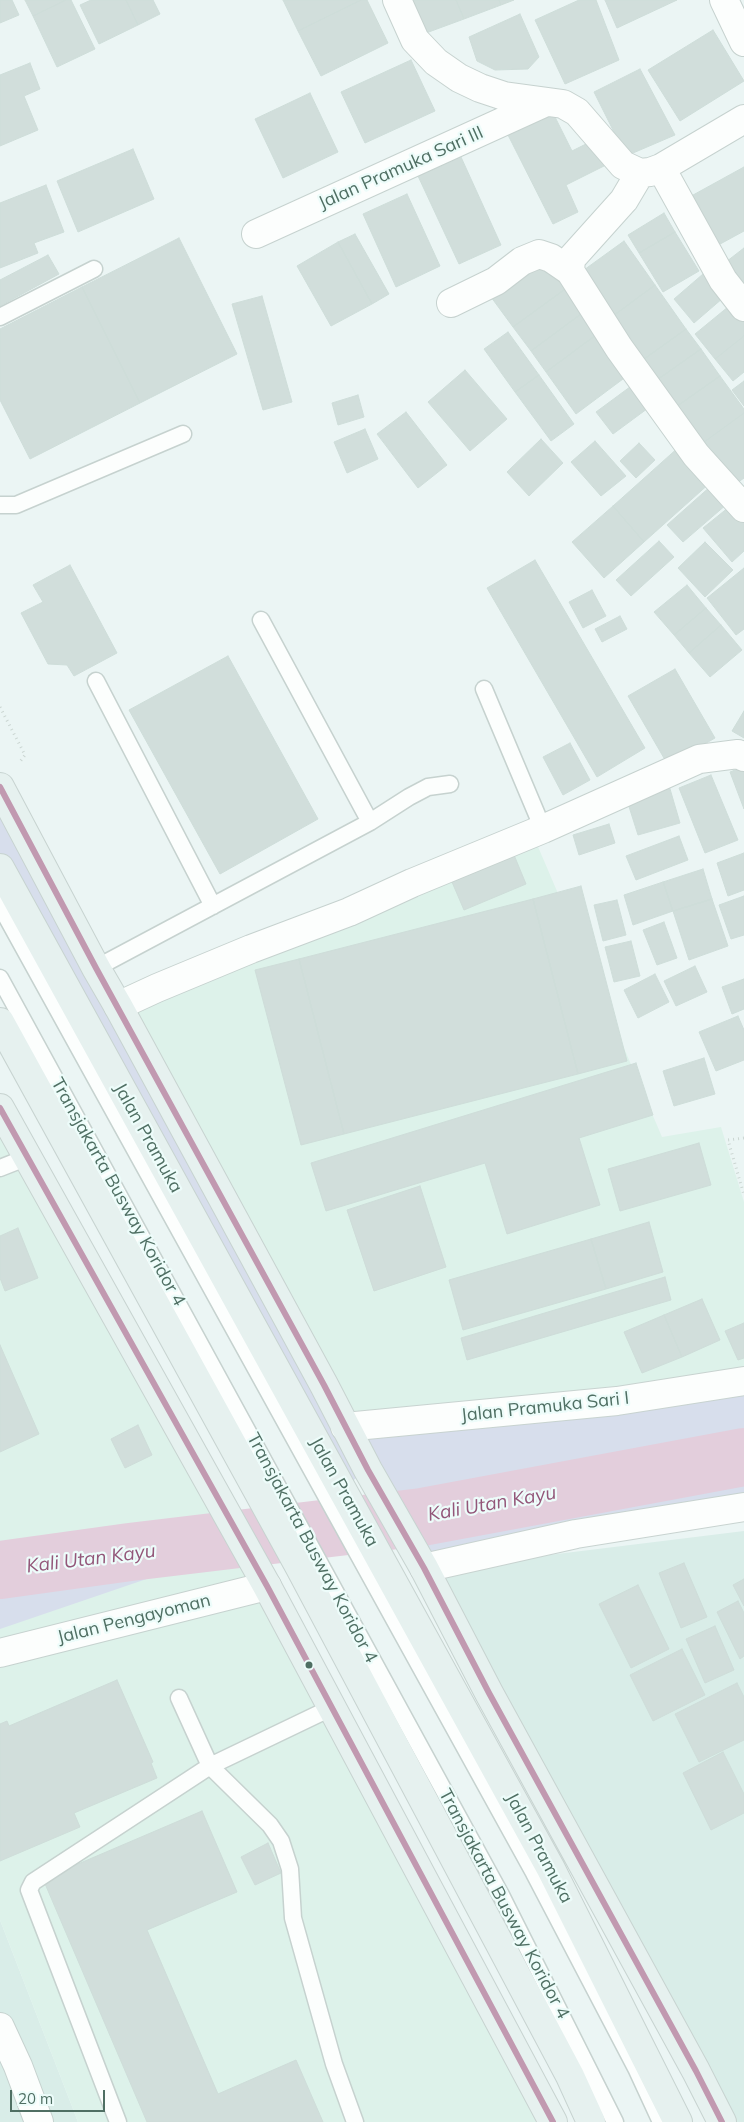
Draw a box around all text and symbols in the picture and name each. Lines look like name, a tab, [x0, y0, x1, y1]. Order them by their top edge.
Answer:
street label: Jalan Pramuka Sari III	[315, 122, 487, 214]
street label: Transjakarta Busway Koridor 4	[46, 1074, 190, 1310]
street label: Jalan Pramuka	[109, 1079, 187, 1197]
street label: Jalan Pramuka Sari I	[460, 1387, 630, 1427]
street label: Transjakarta Busway Koridor 4	[242, 1429, 382, 1667]
street label: Jalan Pramuka	[305, 1433, 383, 1551]
water label: Kali Utan Kayu	[426, 1481, 558, 1527]
water label: Kali Utan Kayu	[25, 1540, 157, 1578]
street label: Jalan Pengayoman	[55, 1590, 213, 1648]
unlabelled marker	[304, 1660, 314, 1670]
street label: Transjakarta Busway Koridor 4	[434, 1785, 574, 2023]
street label: Jalan Pramuka	[501, 1789, 577, 1907]
scale bar	[12, 2080, 108, 2112]
text: 20 m	[18, 2089, 53, 2108]

